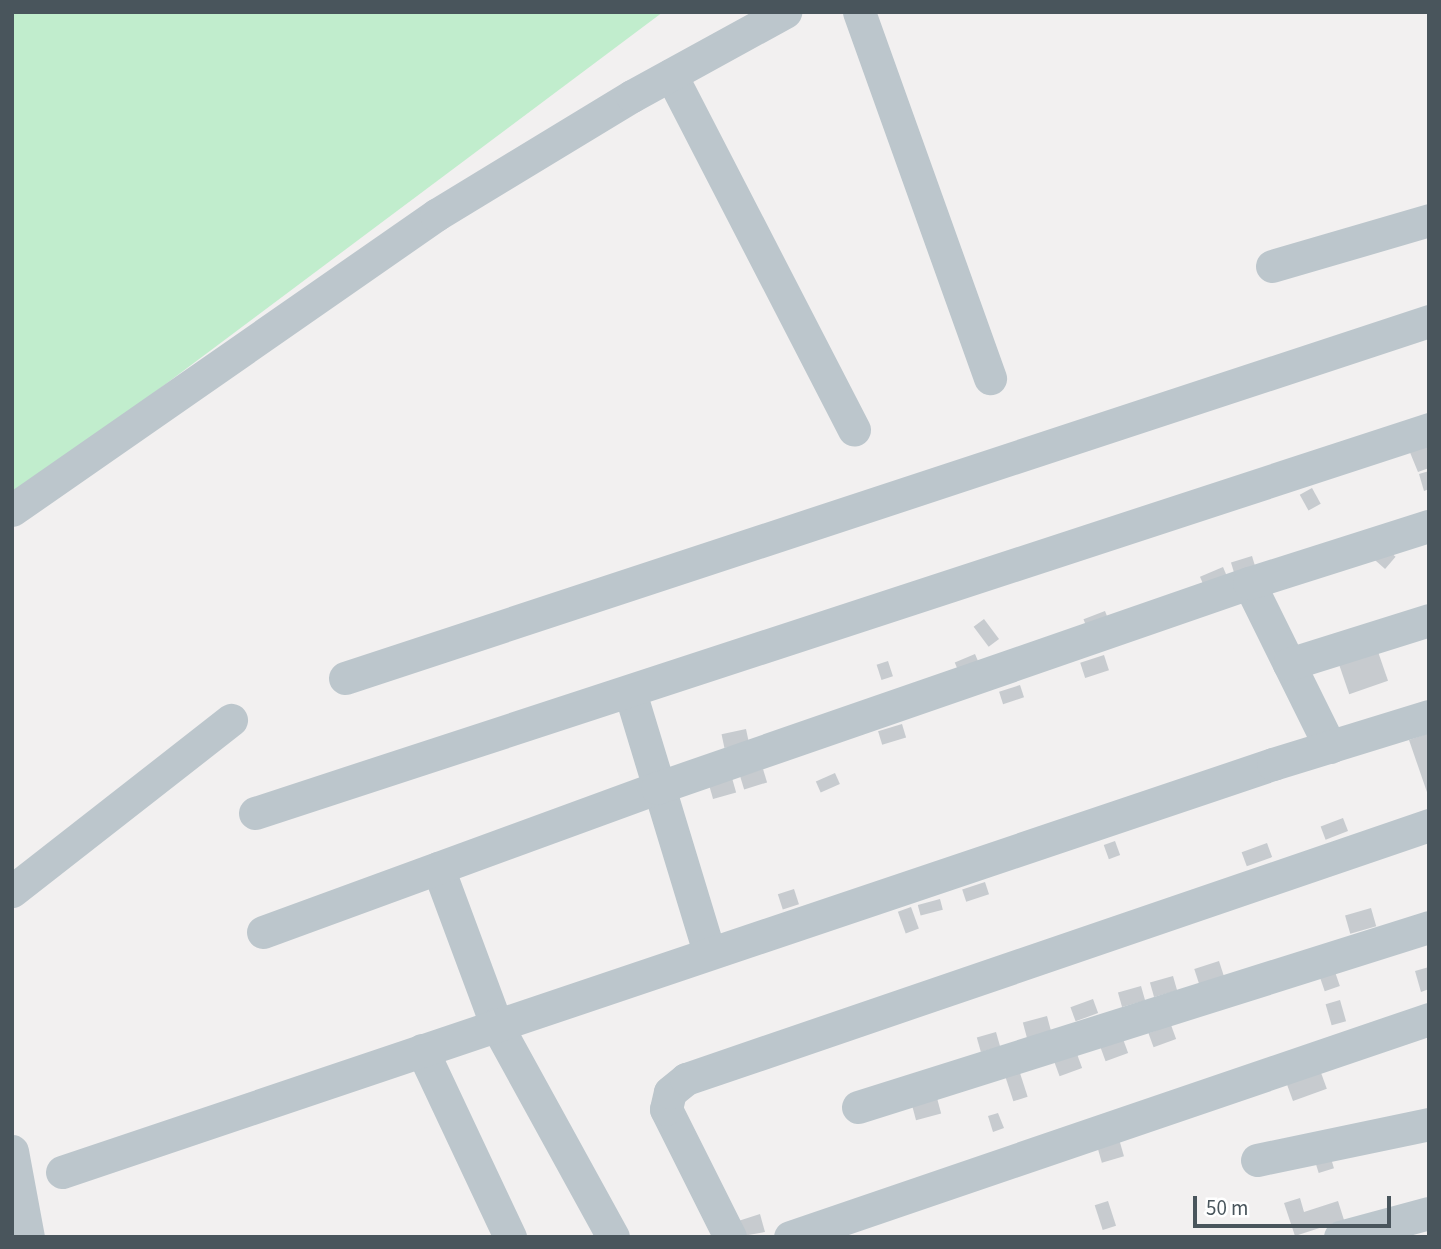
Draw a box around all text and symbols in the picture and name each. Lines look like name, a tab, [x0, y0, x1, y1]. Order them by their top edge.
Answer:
scale bar	[1196, 1182, 1394, 1226]
text: 50 m	[1206, 1193, 1248, 1223]

